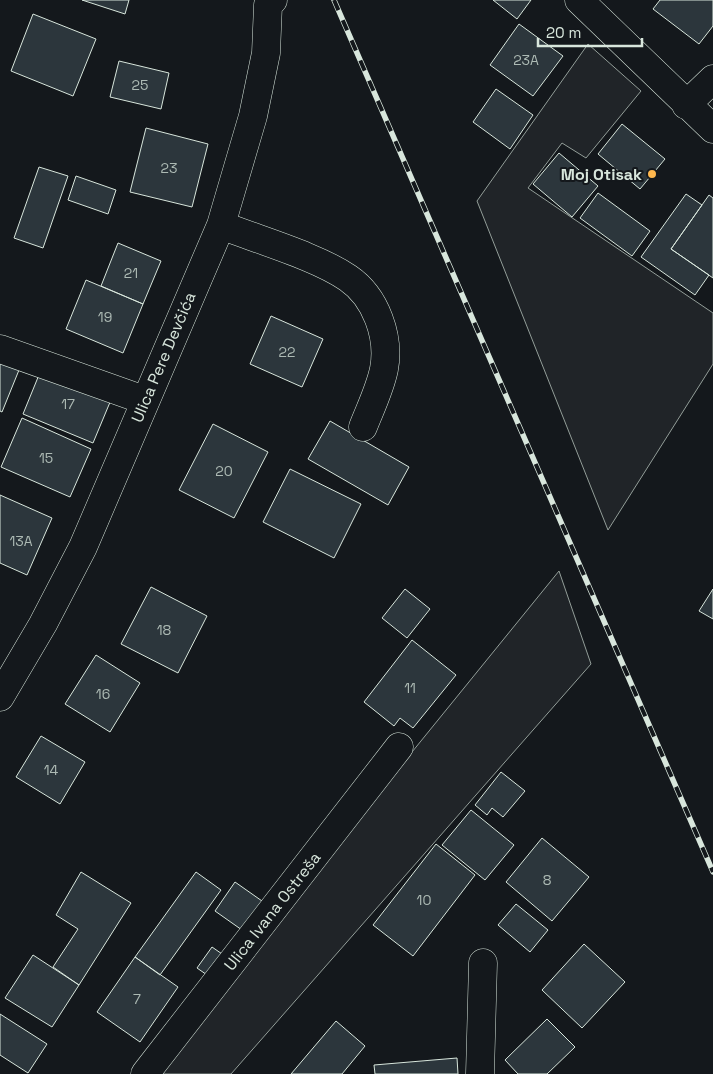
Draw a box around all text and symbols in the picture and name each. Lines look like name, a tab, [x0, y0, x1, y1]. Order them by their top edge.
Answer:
scale bar	[538, 15, 642, 47]
text: 20 m	[546, 23, 581, 42]
house number: 23A	[513, 51, 539, 69]
house number: 25	[132, 76, 148, 94]
house number: 23	[161, 159, 177, 177]
place label: Moj Otisak	[561, 164, 642, 185]
marker: Moj Otisak	[646, 168, 658, 180]
house number: 21	[124, 264, 138, 282]
street label: Ulica Pere Devčića	[126, 289, 200, 426]
house number: 19	[98, 308, 112, 326]
house number: 22	[279, 343, 295, 361]
house number: 17	[61, 395, 75, 413]
house number: 15	[39, 449, 53, 467]
house number: 20	[215, 462, 233, 480]
house number: 13A	[9, 532, 33, 550]
house number: 18	[157, 621, 172, 639]
house number: 11	[404, 679, 416, 697]
house number: 16	[96, 685, 110, 703]
house number: 14	[44, 761, 59, 779]
street label: Ulica Ivana Ostreša	[219, 848, 325, 975]
house number: 8	[543, 871, 552, 889]
house number: 10	[417, 891, 431, 909]
house number: 7	[133, 990, 141, 1008]

